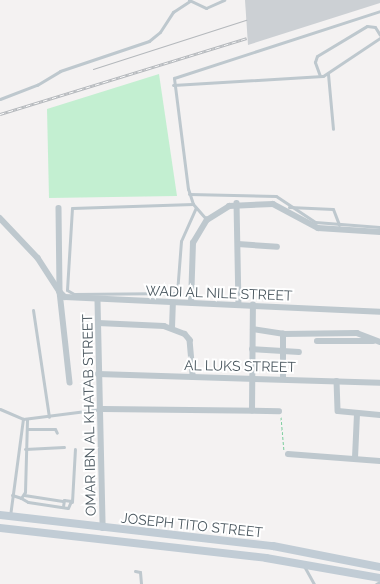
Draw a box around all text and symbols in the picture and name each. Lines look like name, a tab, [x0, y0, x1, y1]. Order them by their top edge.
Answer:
street label: WADI AL NILE STREET	[145, 282, 293, 304]
street label: OMAR IBN AL KHATAB STREET	[79, 313, 99, 517]
street label: AL LUKS STREET	[184, 357, 296, 375]
street label: JOSEPH TITO STREET	[120, 509, 264, 541]

